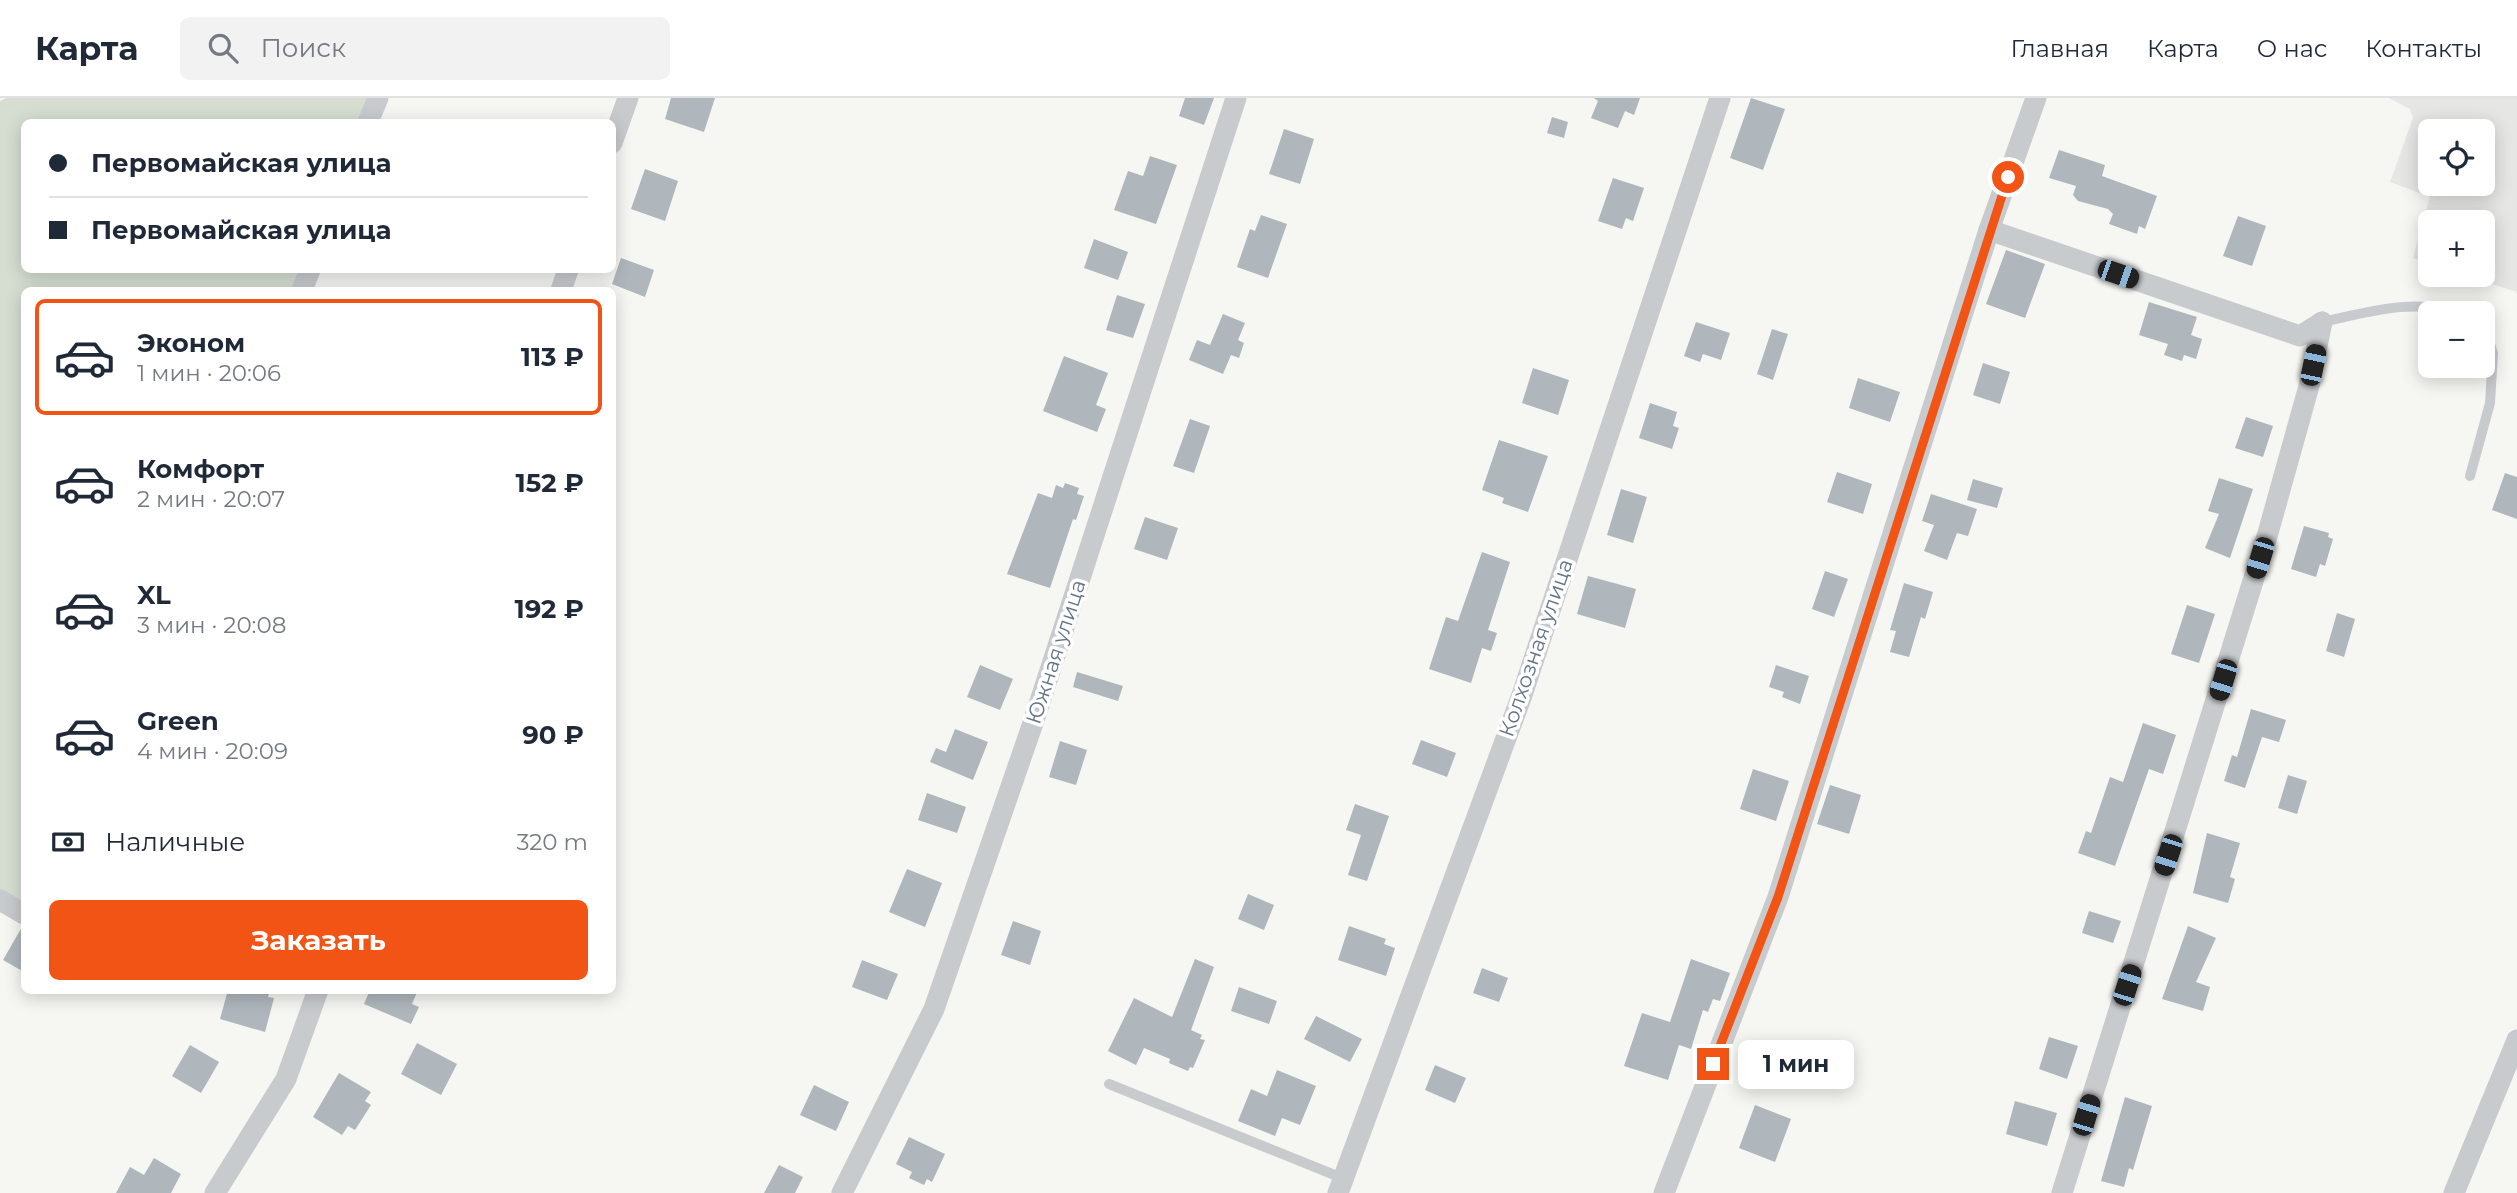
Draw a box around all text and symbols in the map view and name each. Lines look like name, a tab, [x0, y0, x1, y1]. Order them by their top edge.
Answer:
search box	[180, 17, 670, 80]
text: Карта	[35, 28, 138, 68]
icon: search	[204, 29, 242, 67]
text: Поиск	[260, 32, 346, 64]
text: Главная	[2011, 34, 2109, 63]
text: Карта	[2147, 34, 2219, 63]
text: О нас	[2257, 34, 2327, 63]
text: Контакты	[2365, 34, 2482, 63]
map controls	[2418, 119, 2495, 378]
button: locate	[2418, 119, 2495, 196]
text: Первомайская улица	[91, 147, 391, 179]
route start	[1992, 161, 2024, 193]
button: +	[2418, 210, 2495, 287]
text: Первомайская улица	[91, 214, 391, 246]
car	[2095, 257, 2142, 291]
button: −	[2418, 301, 2495, 378]
icon: car	[53, 326, 116, 389]
text: Эконом	[137, 327, 245, 359]
text: 113 ₽	[521, 341, 584, 373]
car	[2299, 342, 2328, 388]
text: 1 мин · 20:06	[137, 359, 281, 387]
icon: car	[53, 452, 116, 515]
text: Комфорт	[137, 453, 264, 485]
text: 152 ₽	[516, 467, 584, 499]
text: 2 мин · 20:07	[137, 485, 285, 513]
car	[2244, 535, 2277, 581]
street label: Колхозная улица	[1493, 556, 1578, 740]
street label: Южная улица	[1020, 577, 1091, 727]
icon: car	[53, 578, 116, 641]
text: XL	[137, 579, 171, 611]
text: 192 ₽	[514, 593, 584, 625]
text: 3 мин · 20:08	[137, 611, 286, 639]
car	[2207, 657, 2240, 703]
icon: car	[53, 704, 116, 767]
text: Green	[137, 705, 219, 737]
text: 90 ₽	[522, 719, 584, 751]
text: 4 мин · 20:09	[137, 737, 288, 765]
icon: cash	[49, 823, 87, 861]
text: Наличные	[105, 826, 245, 858]
text: 320 m	[516, 828, 588, 856]
car	[2152, 832, 2185, 878]
button: Заказать	[49, 900, 588, 980]
car	[2111, 962, 2144, 1008]
callout: 1 мин	[1738, 1040, 1853, 1088]
route end	[1697, 1048, 1729, 1080]
text: 1 мин	[1763, 1050, 1829, 1078]
car	[2070, 1092, 2103, 1138]

